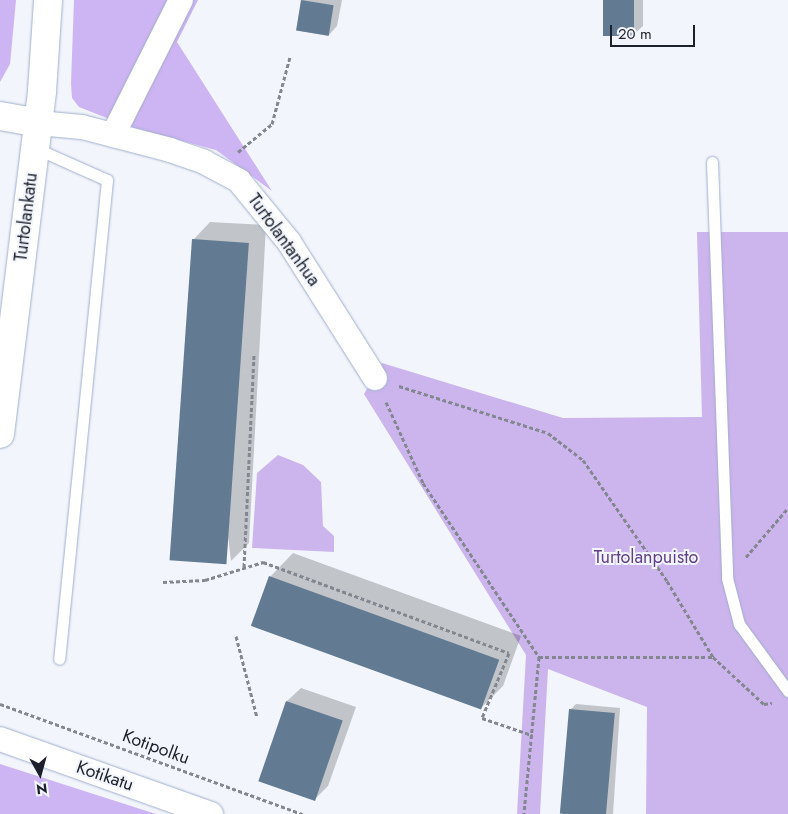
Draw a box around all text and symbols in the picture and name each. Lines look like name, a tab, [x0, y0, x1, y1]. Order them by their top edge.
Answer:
scale bar	[613, 15, 698, 47]
text: 20 m	[618, 23, 652, 45]
street label: Turtolankatu	[10, 171, 42, 263]
street label: Turtolantanhua	[243, 190, 325, 290]
park label: Turtolanpuisto	[594, 546, 698, 568]
street label: Kotipolku	[119, 725, 193, 769]
north arrow	[15, 749, 65, 799]
street label: Kotikatu	[74, 756, 136, 796]
text: N	[35, 778, 49, 799]

